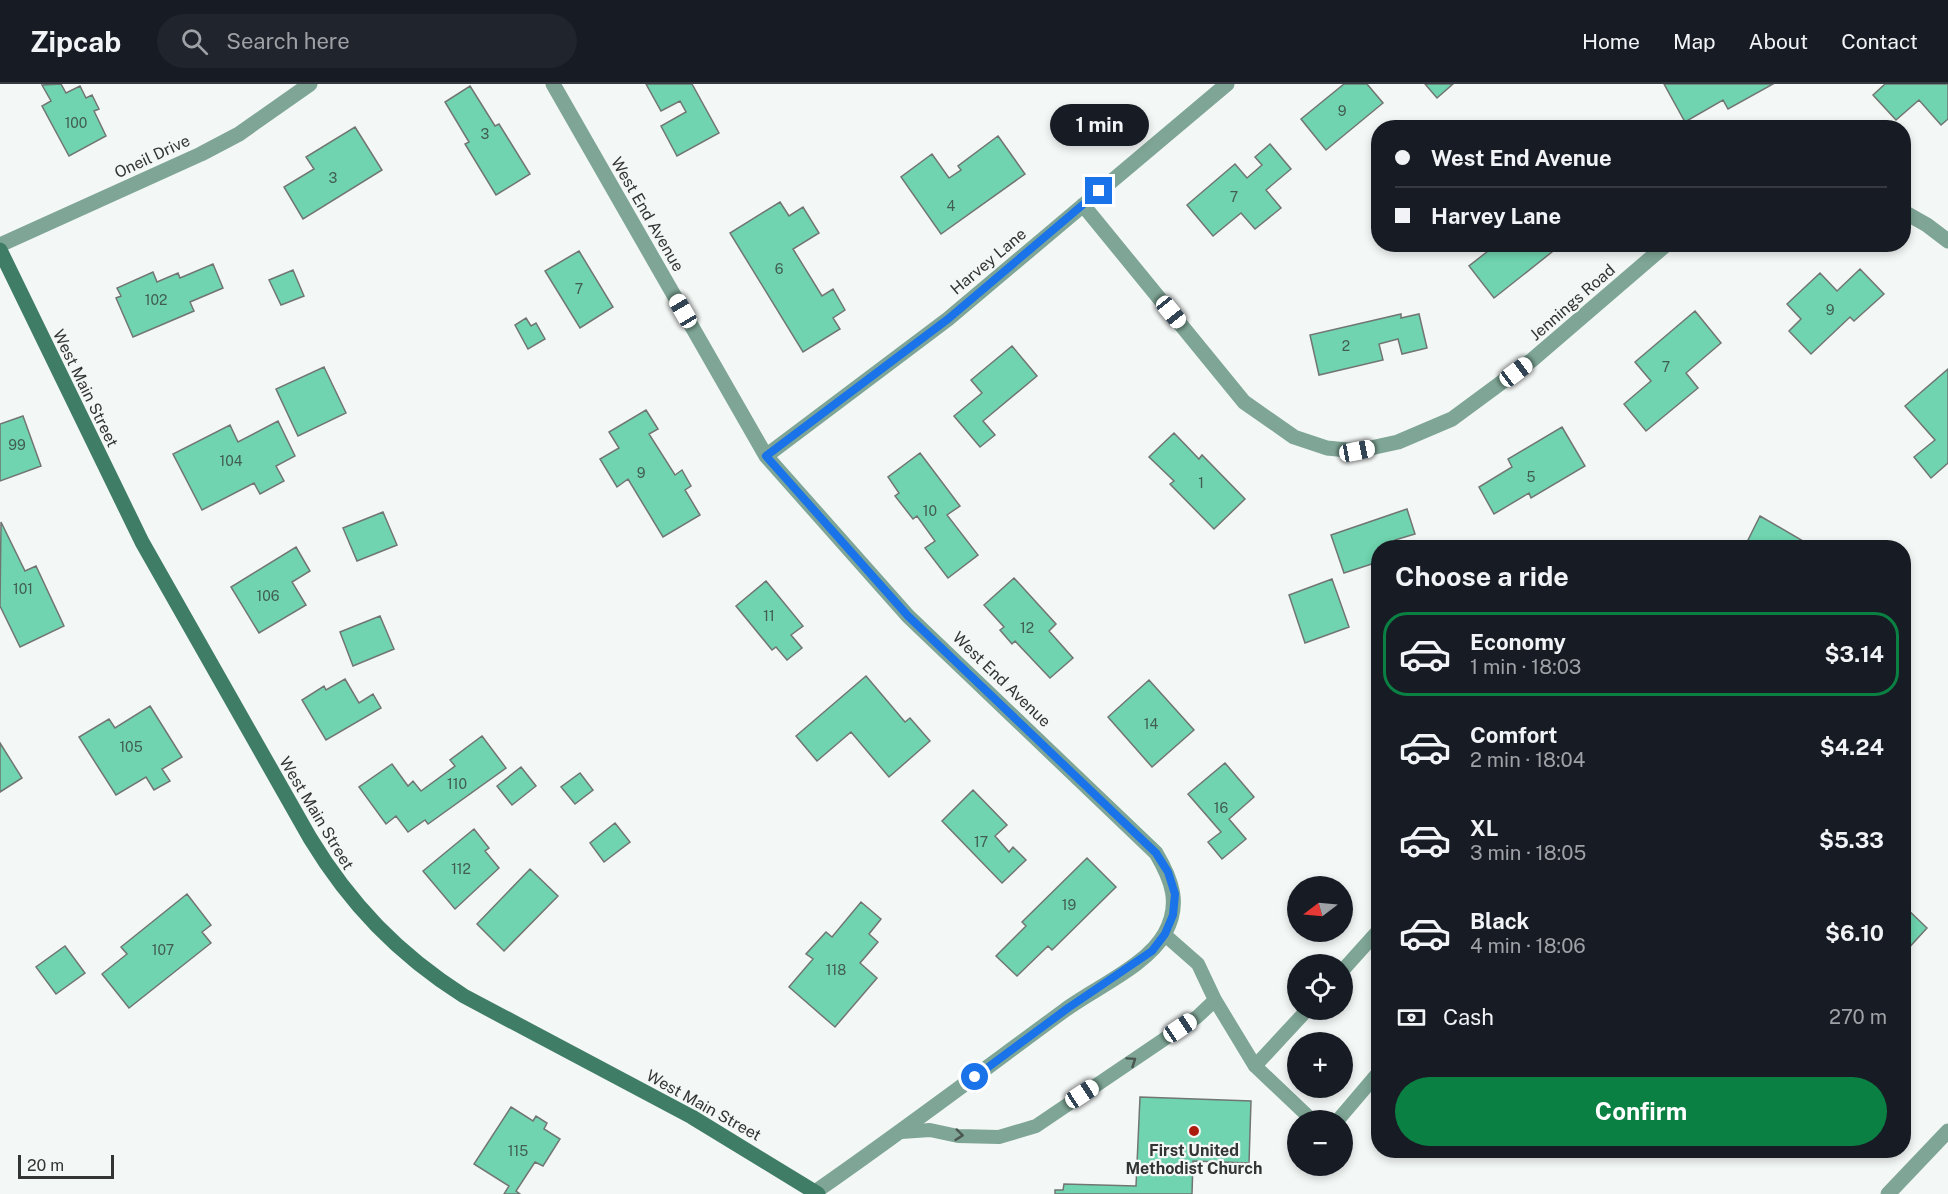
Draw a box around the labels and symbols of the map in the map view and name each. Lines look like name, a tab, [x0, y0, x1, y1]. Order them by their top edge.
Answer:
house number: 9	[1338, 103, 1347, 119]
callout: 1 min	[1050, 104, 1148, 146]
house number: 100	[65, 115, 87, 131]
house number: 3	[481, 126, 490, 142]
street label: Oneil Drive	[111, 131, 193, 182]
street label: West End Avenue	[607, 154, 688, 275]
house number: 3	[329, 170, 338, 186]
route end	[1085, 177, 1112, 204]
house number: 7	[1230, 189, 1238, 205]
house number: 4	[947, 198, 956, 214]
street label: Harvey Lane	[947, 224, 1030, 299]
street label: Jennings Road	[1526, 260, 1619, 344]
house number: 6	[775, 261, 784, 277]
house number: 7	[575, 281, 583, 297]
car	[666, 291, 700, 331]
house number: 102	[145, 292, 167, 308]
car	[1153, 292, 1189, 332]
house number: 9	[1826, 302, 1835, 318]
street label: West Main Street	[49, 326, 122, 450]
house number: 2	[1342, 338, 1350, 354]
car	[1496, 354, 1536, 390]
house number: 7	[1662, 359, 1670, 375]
house number: 99	[8, 437, 26, 453]
car	[1338, 439, 1376, 463]
house number: 104	[219, 453, 243, 469]
house number: 9	[637, 465, 646, 481]
house number: 5	[1527, 469, 1536, 485]
house number: 1	[1198, 475, 1204, 491]
house number: 10	[923, 503, 937, 519]
house number: 101	[13, 581, 33, 597]
house number: 106	[257, 588, 280, 604]
house number: 11	[763, 608, 775, 624]
house number: 12	[1020, 620, 1034, 636]
street label: West End Avenue	[949, 628, 1055, 731]
house number: 14	[1144, 716, 1158, 732]
house number: 105	[119, 739, 143, 755]
street label: West Main Street	[275, 753, 358, 873]
house number: 110	[447, 776, 467, 792]
house number: 16	[1214, 800, 1228, 816]
house number: 17	[974, 834, 988, 850]
house number: 112	[451, 861, 471, 877]
north arrow	[1287, 876, 1353, 942]
house number: 19	[1062, 897, 1076, 913]
house number: 107	[152, 942, 174, 958]
house number: 118	[826, 962, 846, 978]
car	[1160, 1010, 1200, 1046]
one-way arrow	[1125, 1057, 1136, 1068]
route start	[961, 1063, 988, 1090]
street label: West Main Street	[643, 1066, 765, 1145]
car	[1062, 1077, 1102, 1111]
marker: First United Methodist Church	[1187, 1124, 1201, 1138]
one-way arrow	[954, 1128, 964, 1141]
place label: First United Methodist Church	[1126, 1141, 1262, 1178]
house number: 115	[508, 1143, 528, 1159]
scale bar	[18, 1152, 114, 1180]

